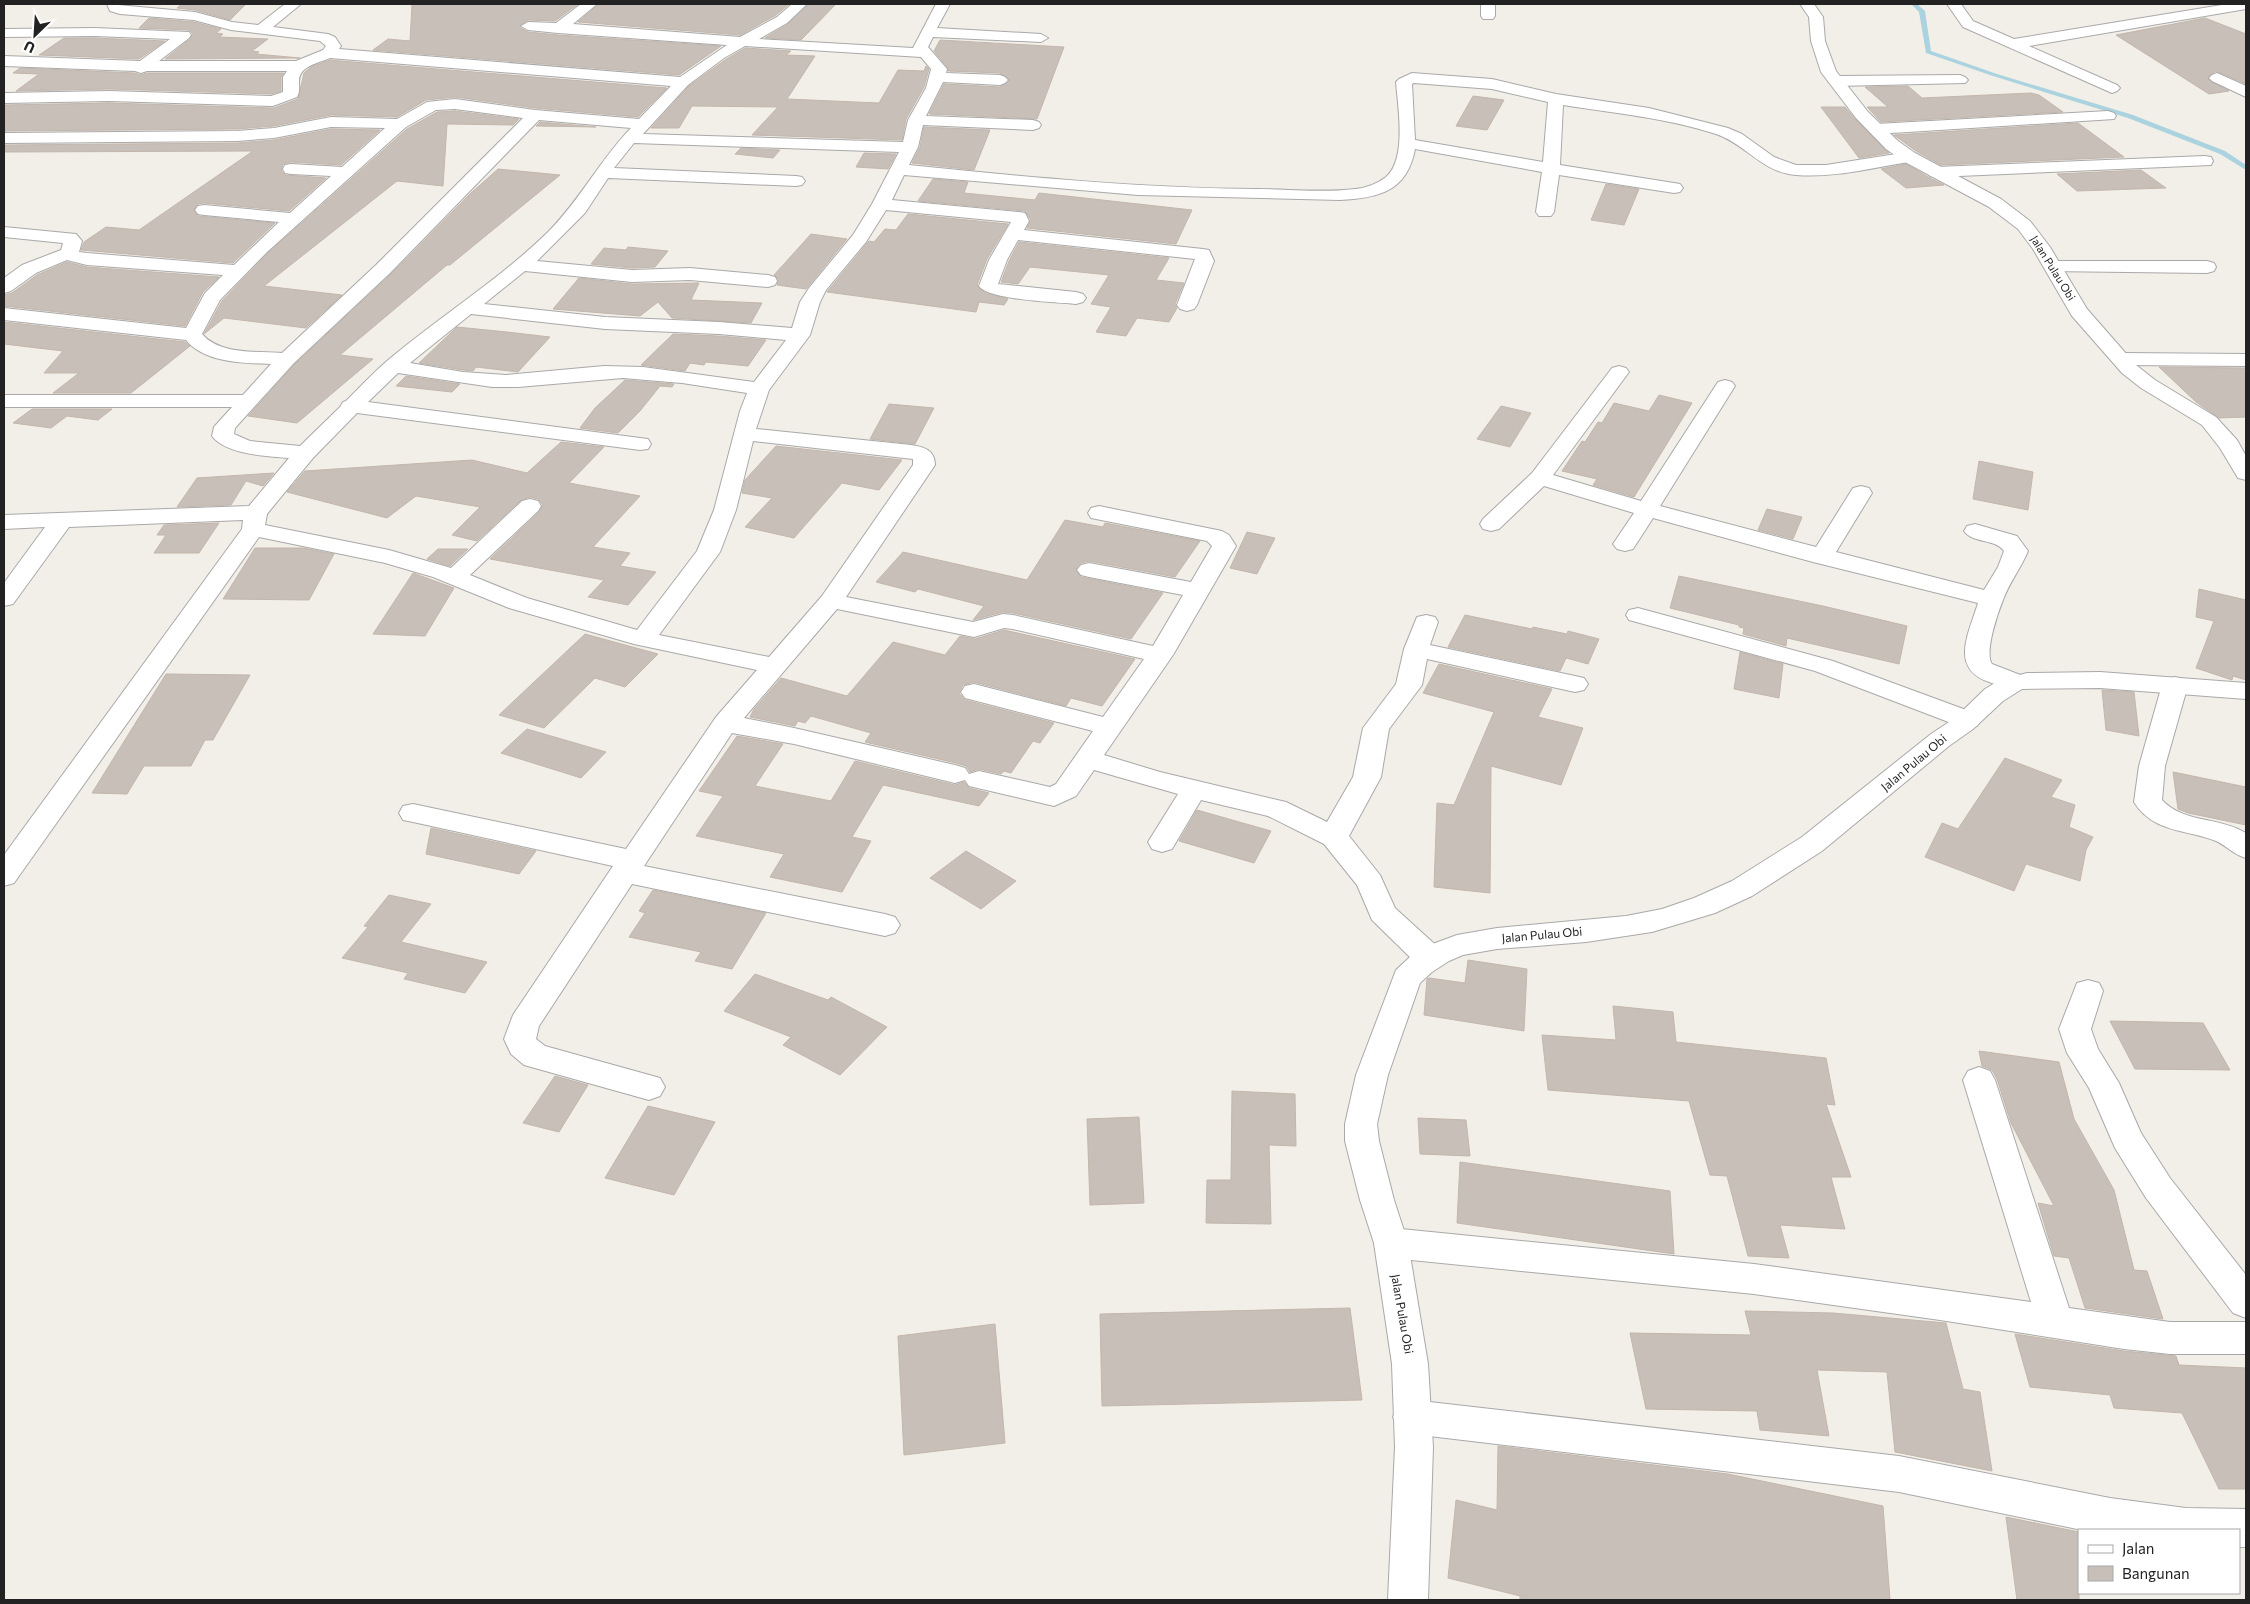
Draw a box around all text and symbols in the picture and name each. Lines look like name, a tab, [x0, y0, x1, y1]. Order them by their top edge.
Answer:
north arrow	[10, 10, 60, 60]
text: U	[21, 37, 38, 57]
street label: Jalan Pulau Obi	[2027, 233, 2079, 303]
street label: Jalan Pulau Obi	[1878, 731, 1949, 794]
street label: Jalan Pulau Obi	[1501, 924, 1583, 945]
street label: Jalan Pulau Obi	[1388, 1273, 1417, 1355]
legend	[2078, 1529, 2240, 1594]
text: Jalan	[2122, 1539, 2154, 1557]
text: Bangunan	[2122, 1564, 2190, 1582]

